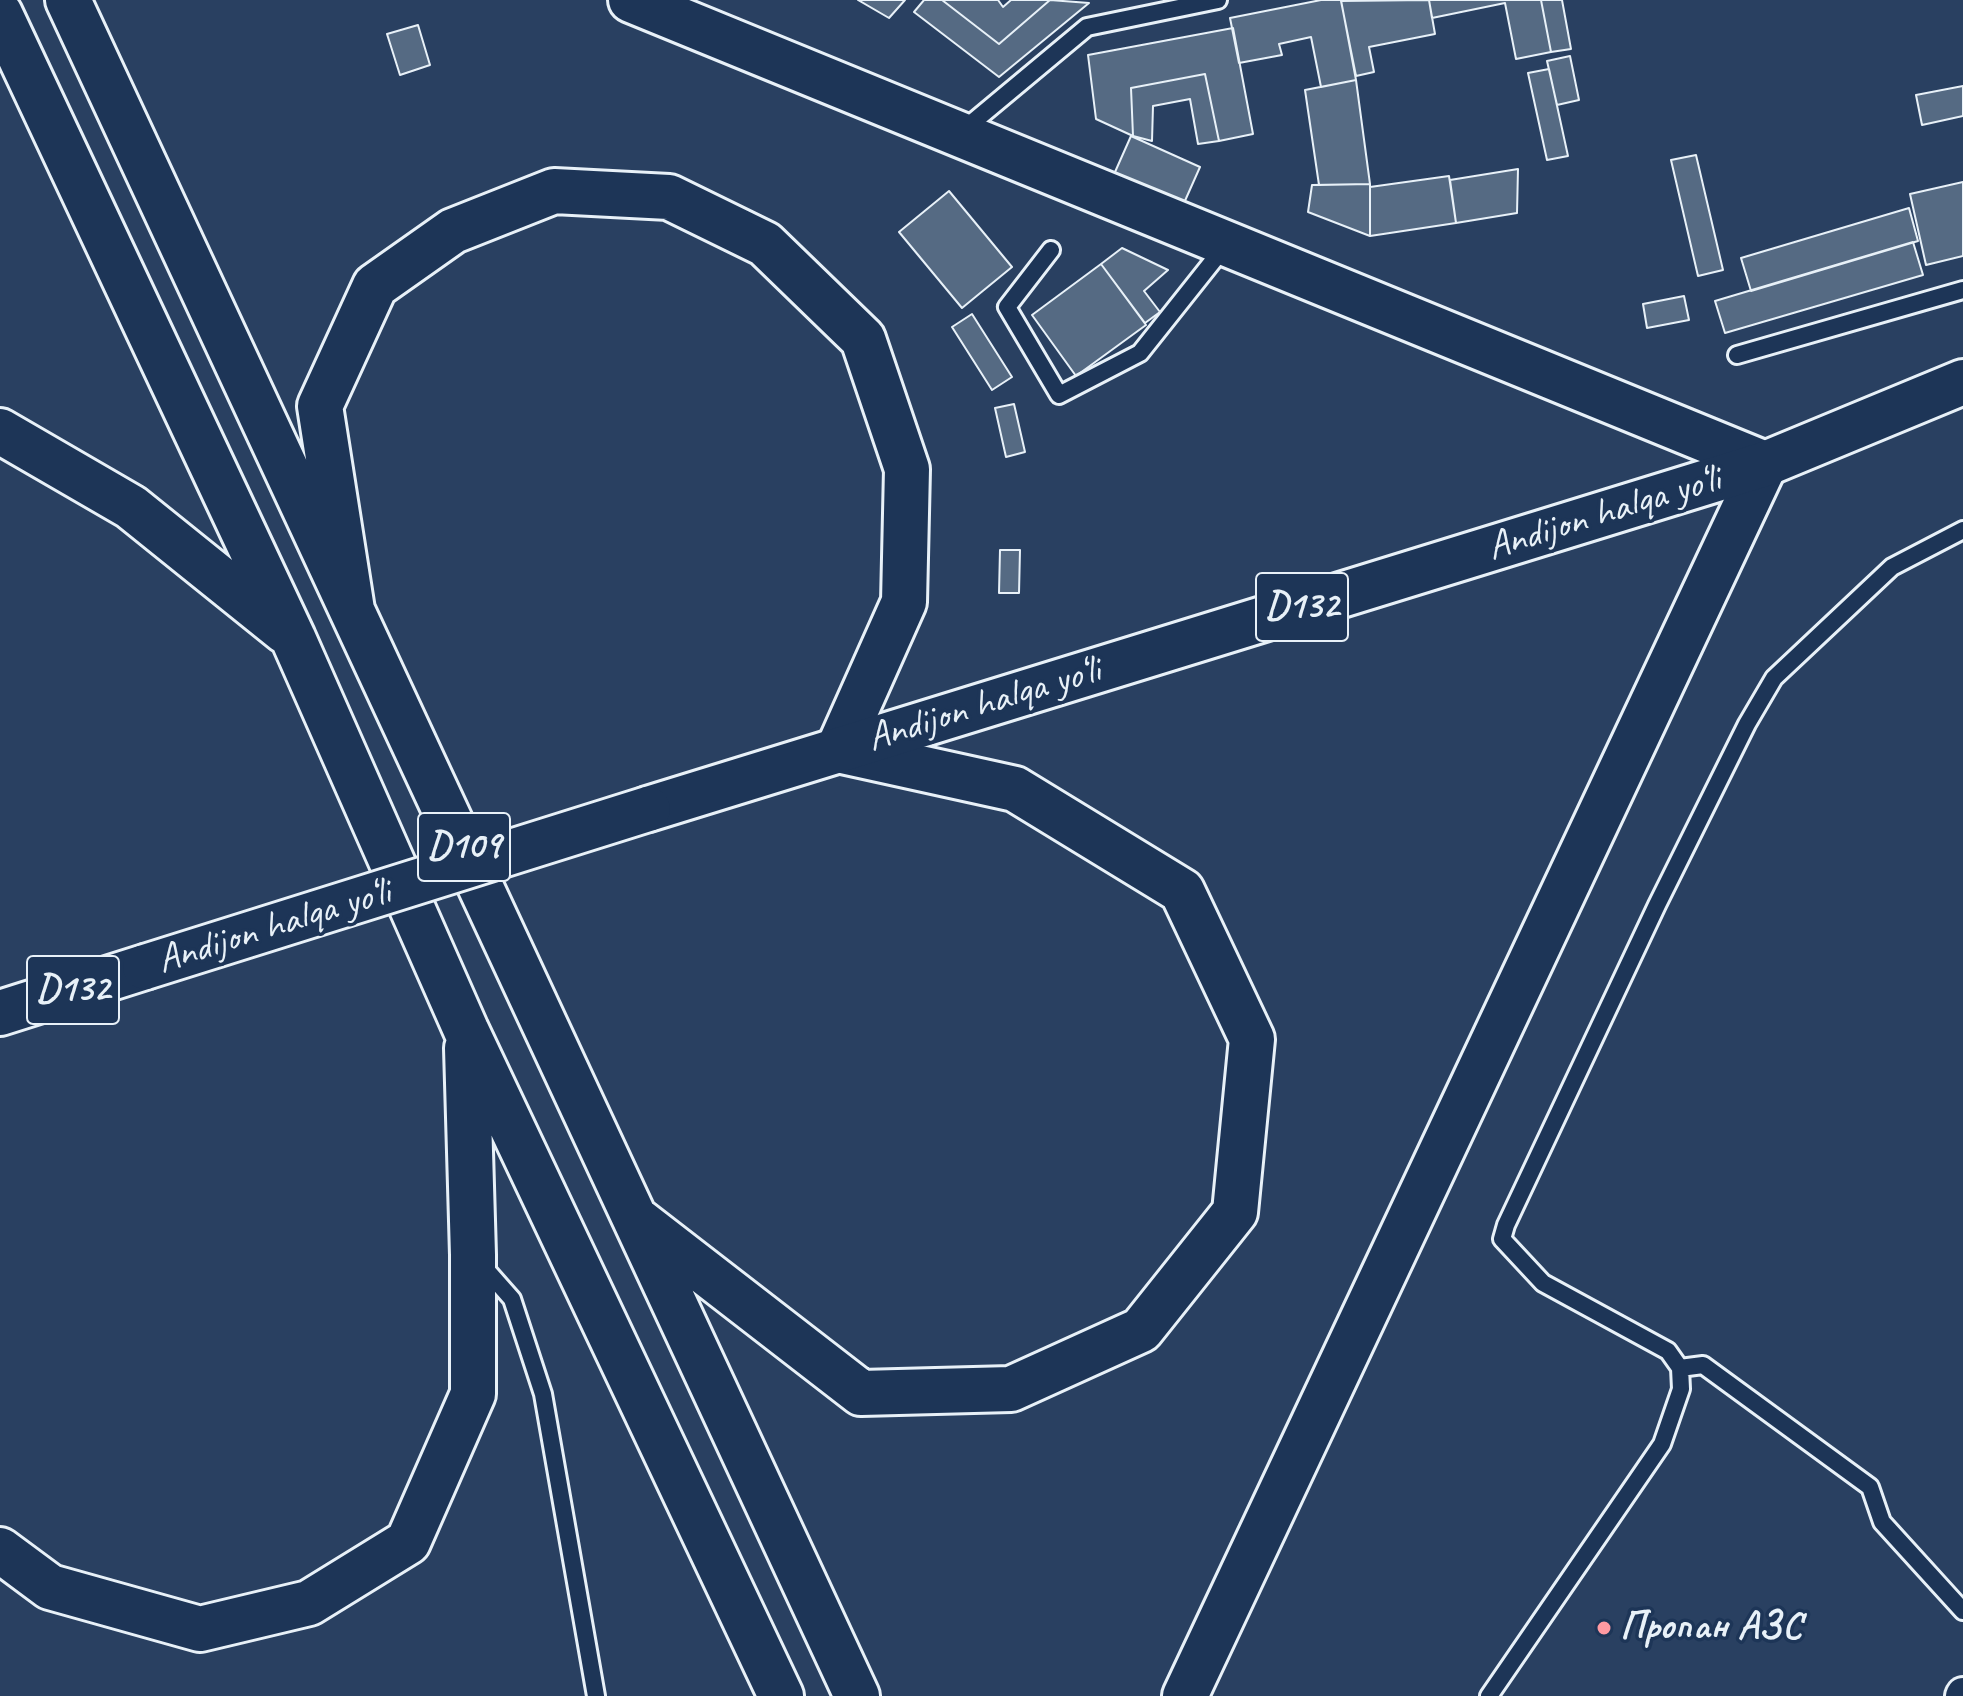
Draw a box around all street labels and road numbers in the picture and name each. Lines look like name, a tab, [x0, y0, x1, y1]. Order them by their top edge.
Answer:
street label: Andijon halqa yo‘li	[1482, 456, 1726, 572]
road number: D132	[1256, 573, 1348, 641]
street label: Andijon halqa yo‘li	[862, 647, 1106, 763]
road number: D109	[418, 813, 510, 881]
street label: Andijon halqa yo‘li	[152, 869, 396, 985]
road number: D132	[27, 956, 119, 1024]

